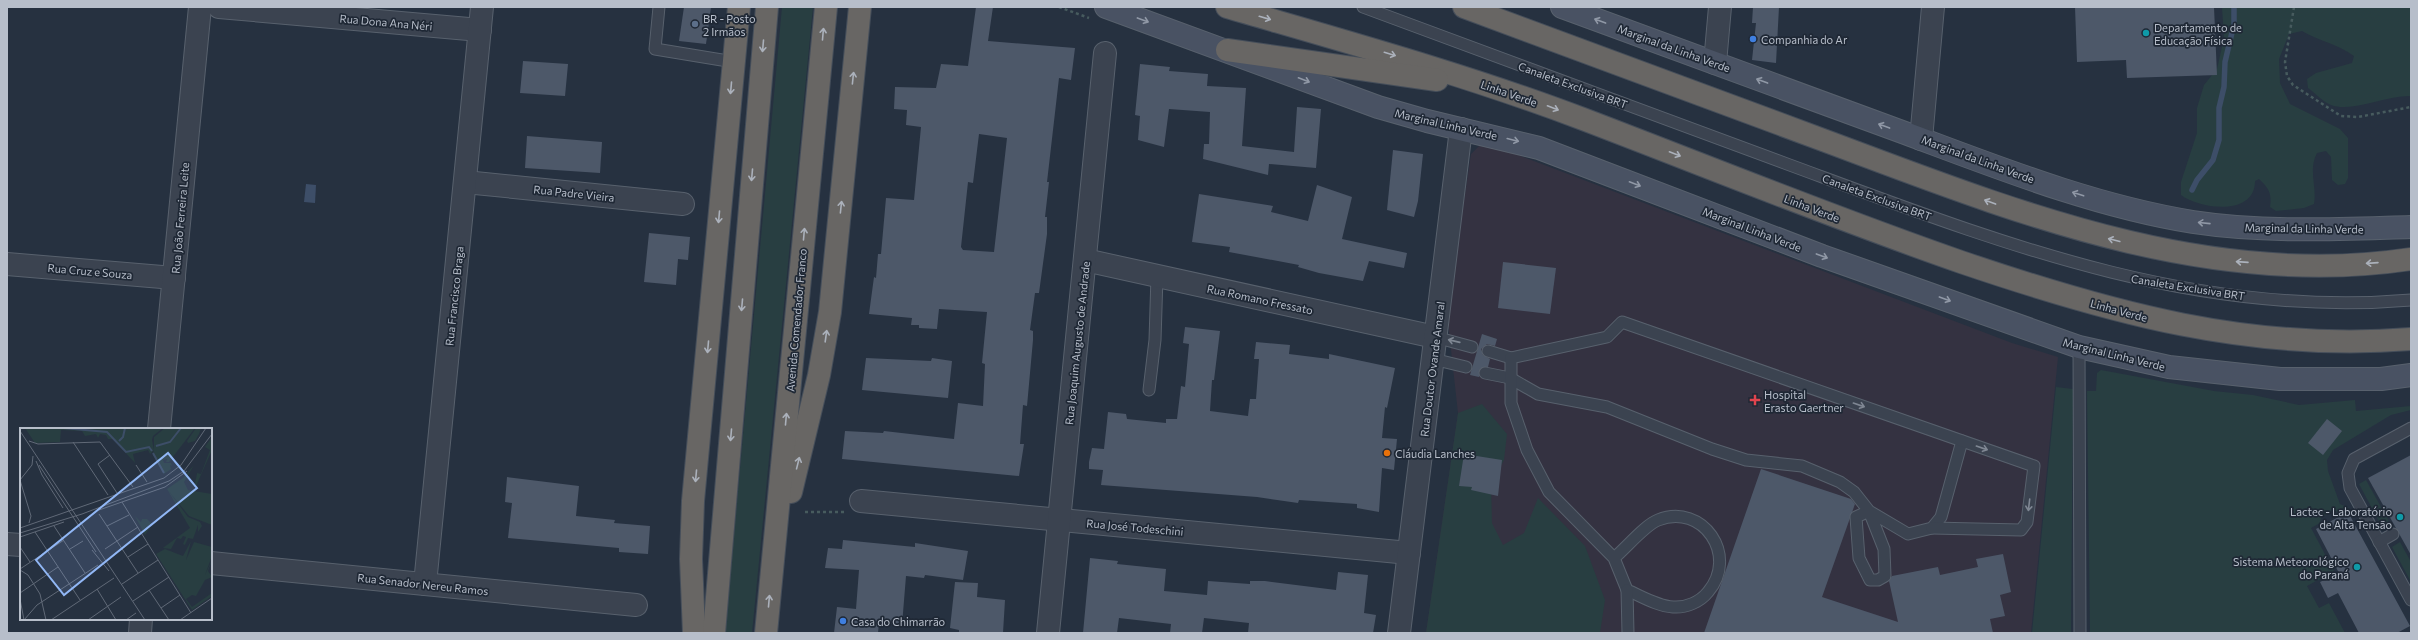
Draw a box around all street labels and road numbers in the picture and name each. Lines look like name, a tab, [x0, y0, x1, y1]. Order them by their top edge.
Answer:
street label: Rua Dona Ana Néri	[339, 11, 433, 33]
street label: Marginal da Linha Verde	[1616, 22, 1732, 75]
street label: Canaleta Exclusiva BRT	[1517, 59, 1629, 111]
street label: Linha Verde	[1479, 77, 1539, 109]
street label: Marginal Linha Verde	[1393, 106, 1499, 142]
street label: Marginal da Linha Verde	[1920, 133, 2036, 186]
street label: Rua João Ferreira Leite	[169, 162, 192, 274]
street label: Canaleta Exclusiva BRT	[1821, 171, 1933, 223]
street label: Rua Padre Vieira	[533, 182, 615, 204]
street label: Linha Verde	[1782, 191, 1842, 225]
street label: Marginal Linha Verde	[1701, 204, 1803, 254]
street label: Marginal da Linha Verde	[2244, 220, 2364, 236]
street label: Rua Francisco Braga	[442, 246, 466, 346]
street label: Avenida Comendador Franco	[783, 247, 809, 392]
street label: Rua Joaquim Augusto de Andrade	[1062, 260, 1093, 426]
street label: Rua Cruz e Souza	[47, 261, 133, 281]
street label: Canaleta Exclusiva BRT	[2130, 272, 2246, 302]
street label: Rua Romano Fressato	[1206, 281, 1315, 317]
street label: Linha Verde	[2089, 296, 2149, 324]
street label: Rua Doutor Ovande Amaral	[1417, 301, 1447, 437]
street label: Marginal Linha Verde	[2062, 335, 2167, 373]
street label: Rua José Todeschini	[1086, 516, 1184, 539]
street label: Rua Senador Nereu Ramos	[357, 571, 489, 597]

